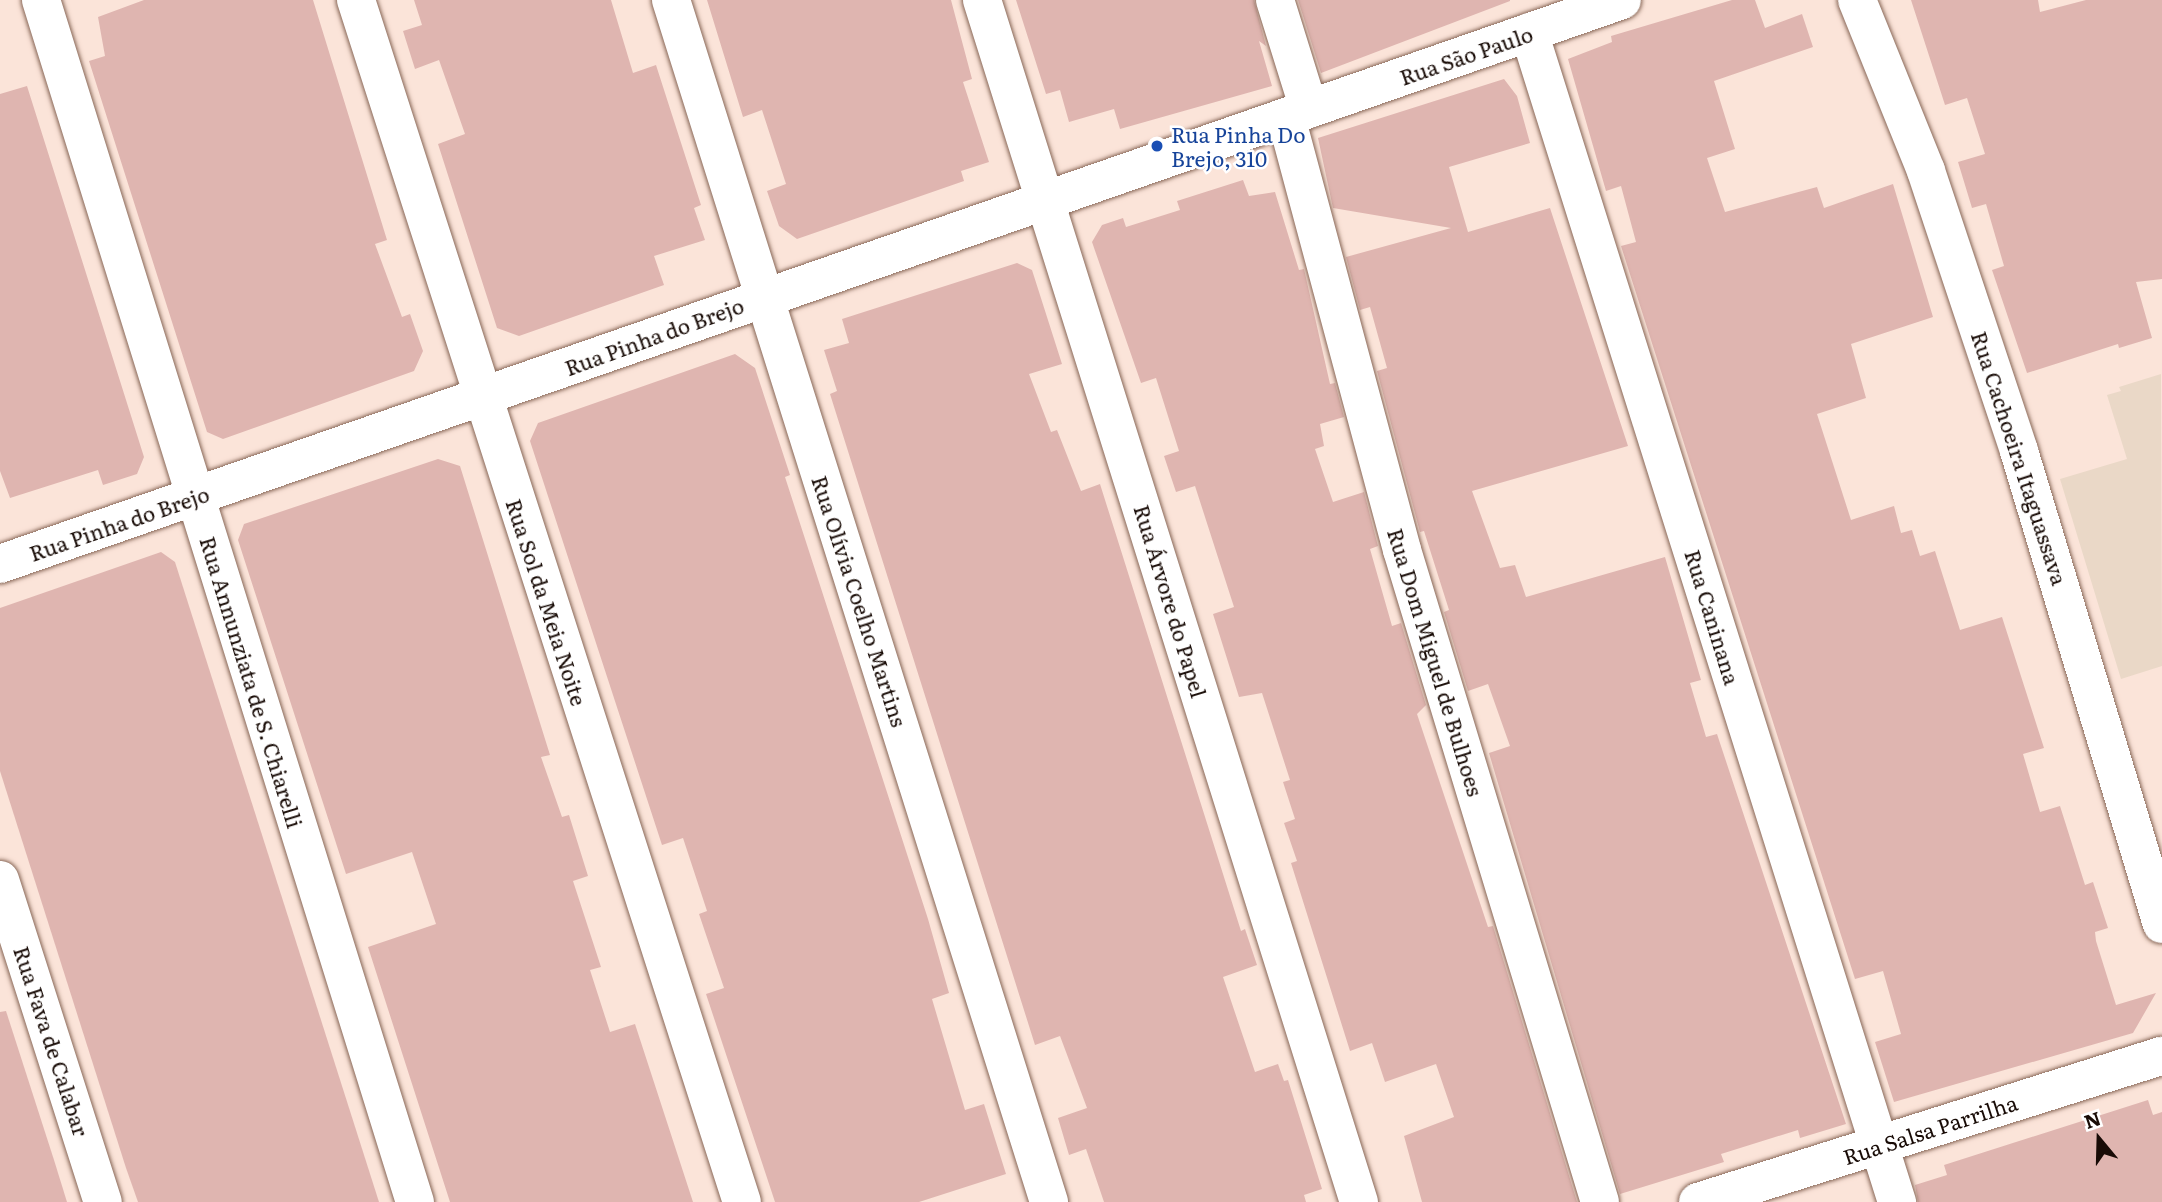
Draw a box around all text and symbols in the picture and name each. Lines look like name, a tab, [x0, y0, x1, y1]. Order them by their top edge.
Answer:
street label: Rua São Paulo	[1396, 20, 1536, 90]
place label: Rua Pinha Do Brejo, 310	[1171, 121, 1305, 171]
marker: Rua Pinha Do Brejo, 310	[1149, 138, 1165, 154]
street label: Rua Pinha do Brejo	[561, 292, 747, 380]
street label: Rua Cachoeira Itaguassava	[1967, 328, 2073, 588]
street label: Rua Olívia Coelho Martins	[807, 472, 913, 730]
street label: Rua Pinha do Brejo	[26, 480, 212, 566]
street label: Rua Sol da Meia Noite	[502, 495, 592, 709]
street label: Rua Árvore do Papel	[1130, 502, 1212, 700]
street label: Rua Dom Miguel de Bulhoes	[1383, 525, 1489, 799]
street label: Rua Annunziata de S. Chiarelli	[196, 533, 308, 831]
street label: Rua Caninana	[1681, 546, 1745, 688]
street label: Rua Fava de Calabar	[9, 943, 95, 1139]
street label: Rua Salsa Parrilha	[1840, 1089, 2020, 1169]
text: N	[2080, 1103, 2104, 1135]
north arrow	[2064, 1104, 2134, 1174]

